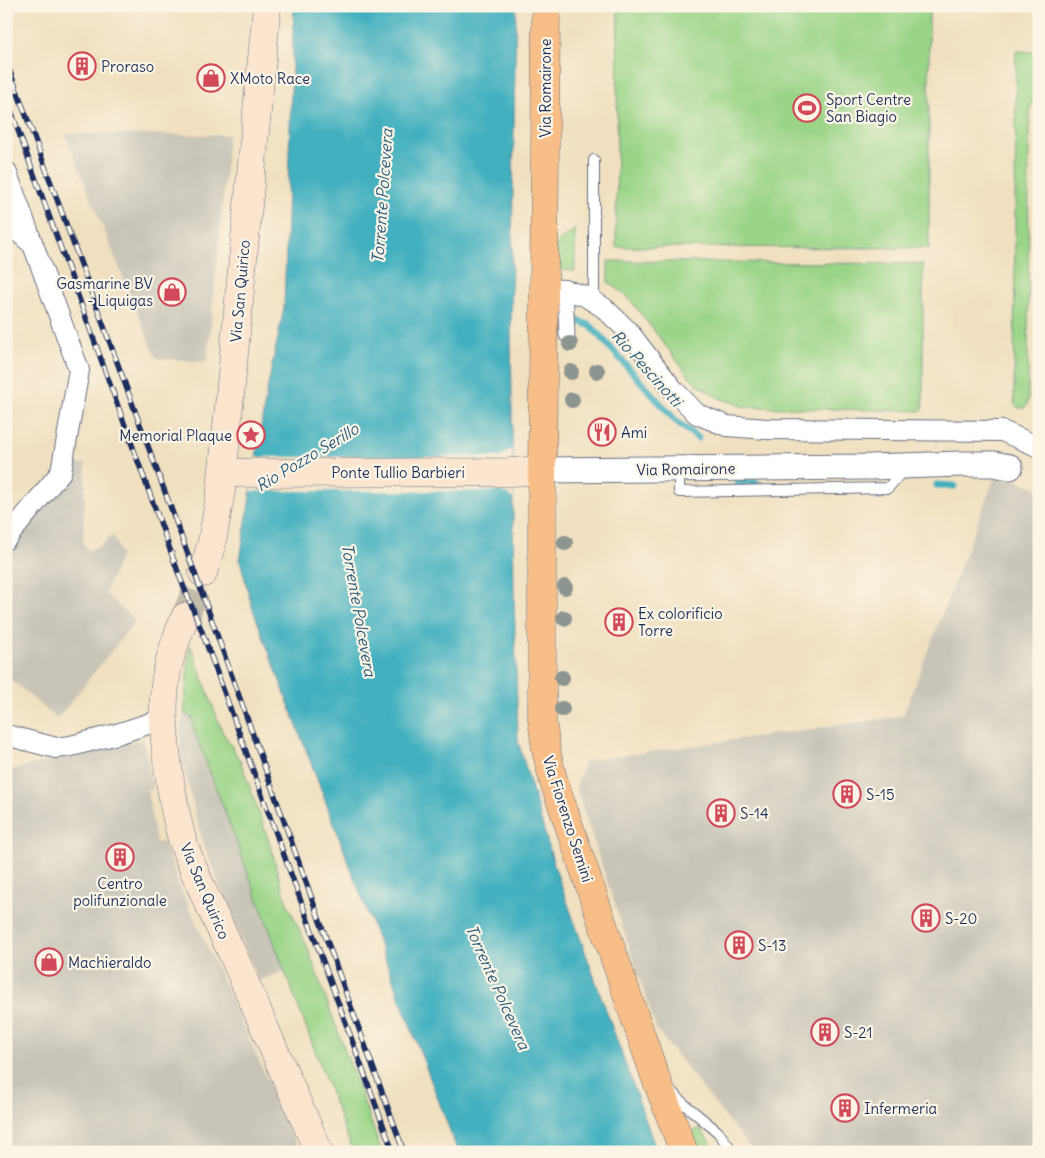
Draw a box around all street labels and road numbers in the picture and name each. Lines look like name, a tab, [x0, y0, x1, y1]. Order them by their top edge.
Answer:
street label: Via Romairone	[536, 39, 555, 138]
street label: Via San Quirico	[226, 239, 254, 343]
street label: Via Romairone	[636, 459, 736, 479]
street label: Ponte Tullio Barbieri	[331, 463, 465, 482]
street label: Via Fiorenzo Semini	[539, 753, 597, 885]
street label: Via San Quirico	[176, 840, 234, 942]

